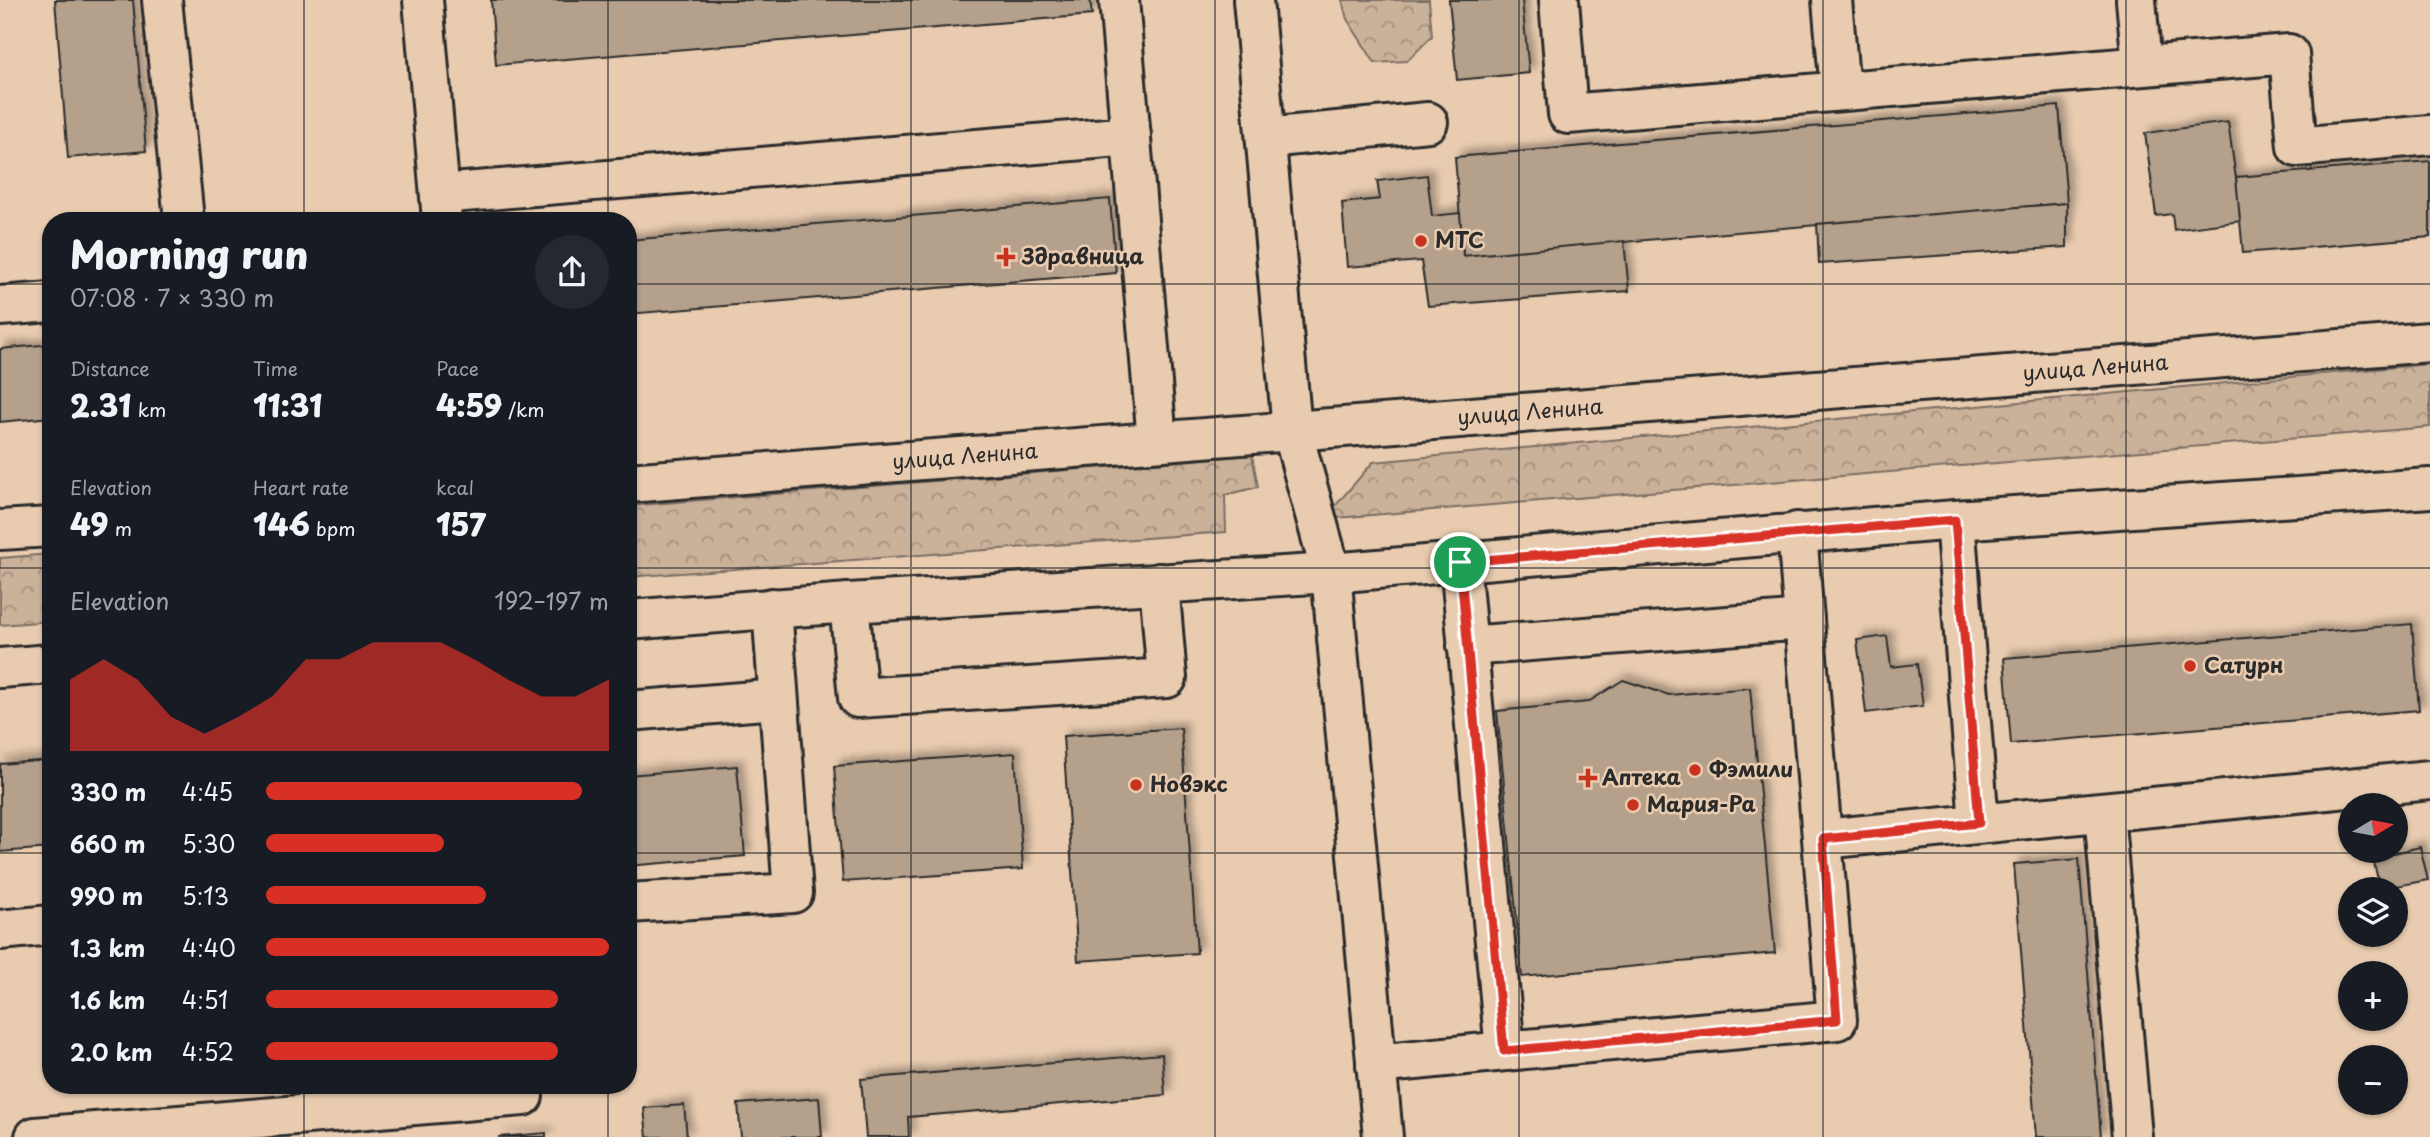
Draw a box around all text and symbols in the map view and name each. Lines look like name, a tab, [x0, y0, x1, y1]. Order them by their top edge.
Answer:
place label: МТС	[1435, 223, 1484, 255]
text: Morning run	[70, 225, 308, 282]
marker: МТС	[1413, 233, 1429, 249]
button: share	[535, 235, 609, 309]
place label: Здравница	[1021, 239, 1144, 271]
marker: Здравница	[996, 247, 1016, 267]
text: 07:08 · 7 × 330 m	[70, 280, 274, 315]
street label: улица Ленина	[2021, 344, 2170, 388]
text: Distance	[70, 354, 150, 382]
text: Time	[253, 354, 298, 382]
text: Pace	[436, 354, 479, 382]
text: 2.31	[70, 382, 131, 427]
text: 11:31	[253, 382, 322, 427]
text: 4:59	[436, 382, 502, 427]
street label: улица Ленина	[1456, 389, 1605, 432]
text: km	[131, 395, 166, 423]
text: /km	[502, 395, 545, 423]
street label: улица Ленина	[891, 433, 1040, 476]
text: Elevation	[70, 473, 152, 501]
text: Heart rate	[253, 473, 349, 501]
text: kcal	[436, 473, 474, 501]
text: 49	[70, 501, 109, 546]
text: 146	[253, 501, 310, 546]
text: 157	[436, 501, 486, 546]
text: m	[109, 514, 132, 542]
text: bpm	[310, 514, 355, 542]
pin	[1430, 532, 1490, 592]
icon: arrive	[1441, 543, 1479, 581]
text: Elevation	[70, 583, 169, 618]
text: 192–197 m	[494, 583, 609, 618]
place label: Сатурн	[2204, 648, 2284, 680]
marker: Сатурн	[2182, 658, 2198, 674]
place label: Фэмили	[1709, 752, 1793, 784]
place label: Аптека	[1602, 760, 1681, 792]
marker: Фэмили	[1687, 762, 1703, 778]
place label: Новэкс	[1150, 767, 1228, 799]
marker: Аптека	[1580, 770, 1596, 786]
text: 330 m	[70, 774, 146, 809]
text: 4:45	[182, 774, 233, 809]
marker: Новэкс	[1128, 777, 1144, 793]
place label: Мария-Ра	[1647, 787, 1756, 819]
north arrow	[2338, 793, 2408, 863]
map controls	[2338, 793, 2408, 1115]
marker: Мария-Ра	[1625, 797, 1641, 813]
text: 660 m	[70, 826, 146, 861]
text: 5:30	[182, 826, 235, 861]
button: layers	[2338, 877, 2408, 947]
text: 990 m	[70, 878, 143, 913]
text: 5:13	[182, 878, 229, 913]
text: 1.3 km	[70, 930, 145, 965]
text: 4:40	[182, 930, 236, 965]
button: +	[2338, 961, 2408, 1031]
text: 1.6 km	[70, 982, 145, 1017]
text: 4:51	[182, 982, 228, 1017]
text: 2.0 km	[70, 1034, 152, 1069]
text: 4:52	[182, 1034, 234, 1069]
button: −	[2338, 1045, 2408, 1115]

